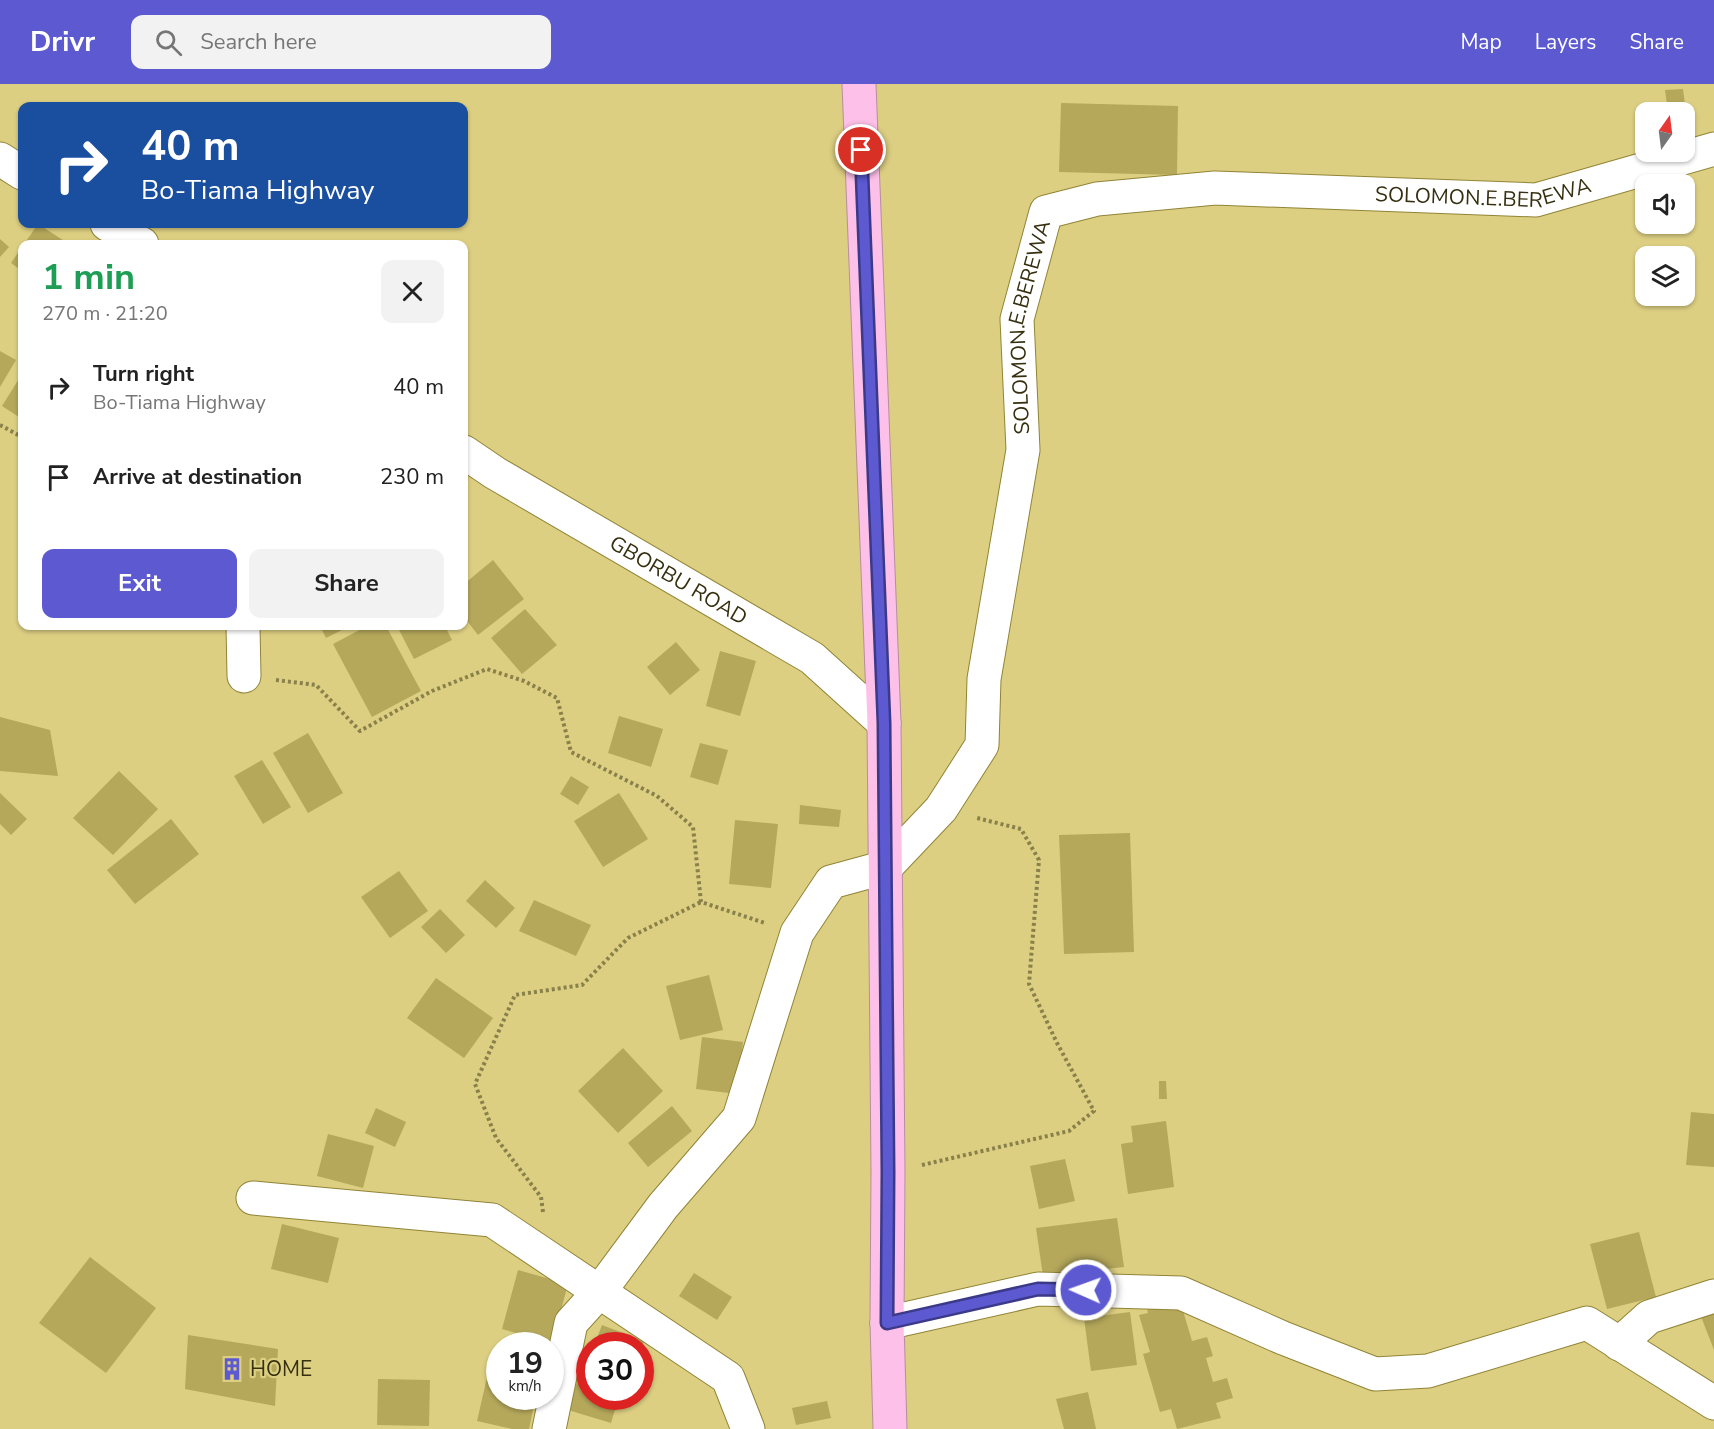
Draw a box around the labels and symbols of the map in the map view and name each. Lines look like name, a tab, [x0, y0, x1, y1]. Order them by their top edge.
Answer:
north arrow	[1635, 102, 1695, 162]
pin	[835, 124, 886, 175]
street label: SOLOMON.E.BEREWA	[1375, 171, 1594, 214]
street label: SOLOMON.E.BEREWA	[1002, 217, 1057, 435]
street label: GBORBU ROAD	[604, 529, 753, 631]
position arrow	[1054, 1258, 1118, 1322]
speed limit sign: 30	[576, 1332, 654, 1410]
place label: HOME	[250, 1355, 312, 1383]
building icon: HOME	[219, 1356, 245, 1382]

